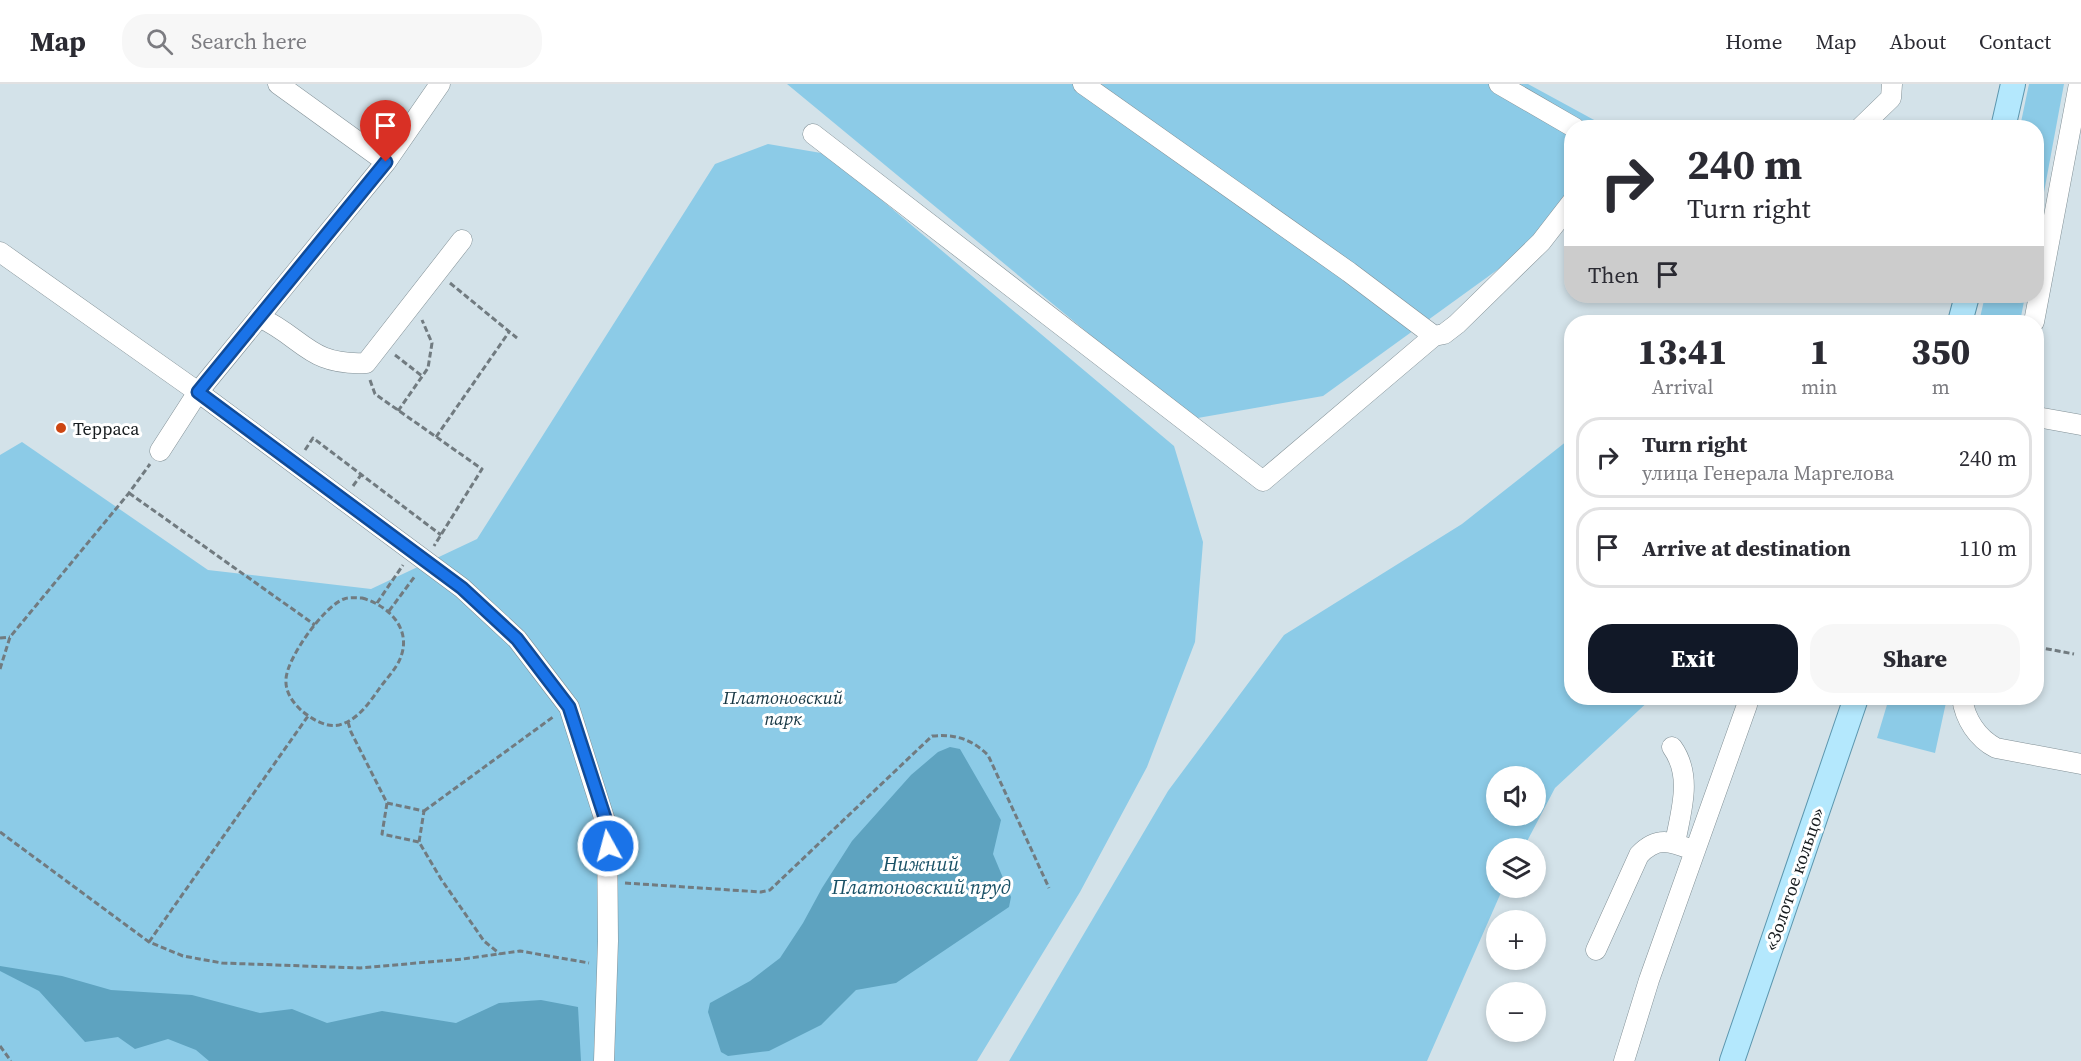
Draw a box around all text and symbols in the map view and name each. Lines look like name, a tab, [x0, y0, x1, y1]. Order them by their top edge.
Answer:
search box	[122, 14, 542, 68]
text: Map	[30, 22, 86, 60]
icon: search	[143, 25, 176, 58]
text: Search here	[191, 26, 307, 56]
text: Home	[1725, 27, 1783, 56]
text: Map	[1816, 27, 1857, 56]
text: About	[1890, 27, 1946, 56]
text: Contact	[1979, 27, 2051, 56]
pin	[360, 100, 411, 162]
icon: arrive	[369, 109, 402, 142]
text: 240 m	[1687, 135, 1802, 193]
icon: right	[1588, 144, 1666, 222]
text: Turn right	[1687, 190, 1811, 227]
icon: arrive	[1651, 258, 1684, 291]
text: Then	[1588, 260, 1639, 290]
text: 13:41	[1638, 327, 1728, 376]
text: 1	[1809, 327, 1829, 376]
text: 350	[1911, 327, 1970, 376]
text: Arrival	[1652, 373, 1714, 401]
text: min	[1801, 373, 1837, 401]
text: m	[1932, 373, 1950, 401]
place label: Терраса	[73, 416, 140, 441]
marker: Терраса	[54, 421, 68, 435]
text: Turn right	[1642, 429, 1747, 459]
icon: right	[1591, 441, 1624, 474]
text: 240 m	[1959, 443, 2017, 473]
text: улица Генерала Маргелова	[1642, 459, 1894, 487]
icon: arrive	[1591, 531, 1624, 564]
text: Arrive at destination	[1642, 533, 1851, 563]
text: 110 m	[1959, 533, 2017, 563]
button: Exit	[1588, 624, 1798, 693]
button: Share	[1810, 624, 2020, 693]
park label: Платоновский парк	[722, 685, 844, 731]
map controls	[1486, 766, 1546, 1042]
button: sound	[1486, 766, 1546, 826]
street label: «Золотое кольцо»	[1758, 804, 1830, 954]
position arrow	[576, 814, 640, 878]
button: layers	[1486, 838, 1546, 898]
water label: Нижний Платоновский пруд	[831, 850, 1011, 901]
button: +	[1486, 910, 1546, 970]
button: −	[1486, 982, 1546, 1042]

